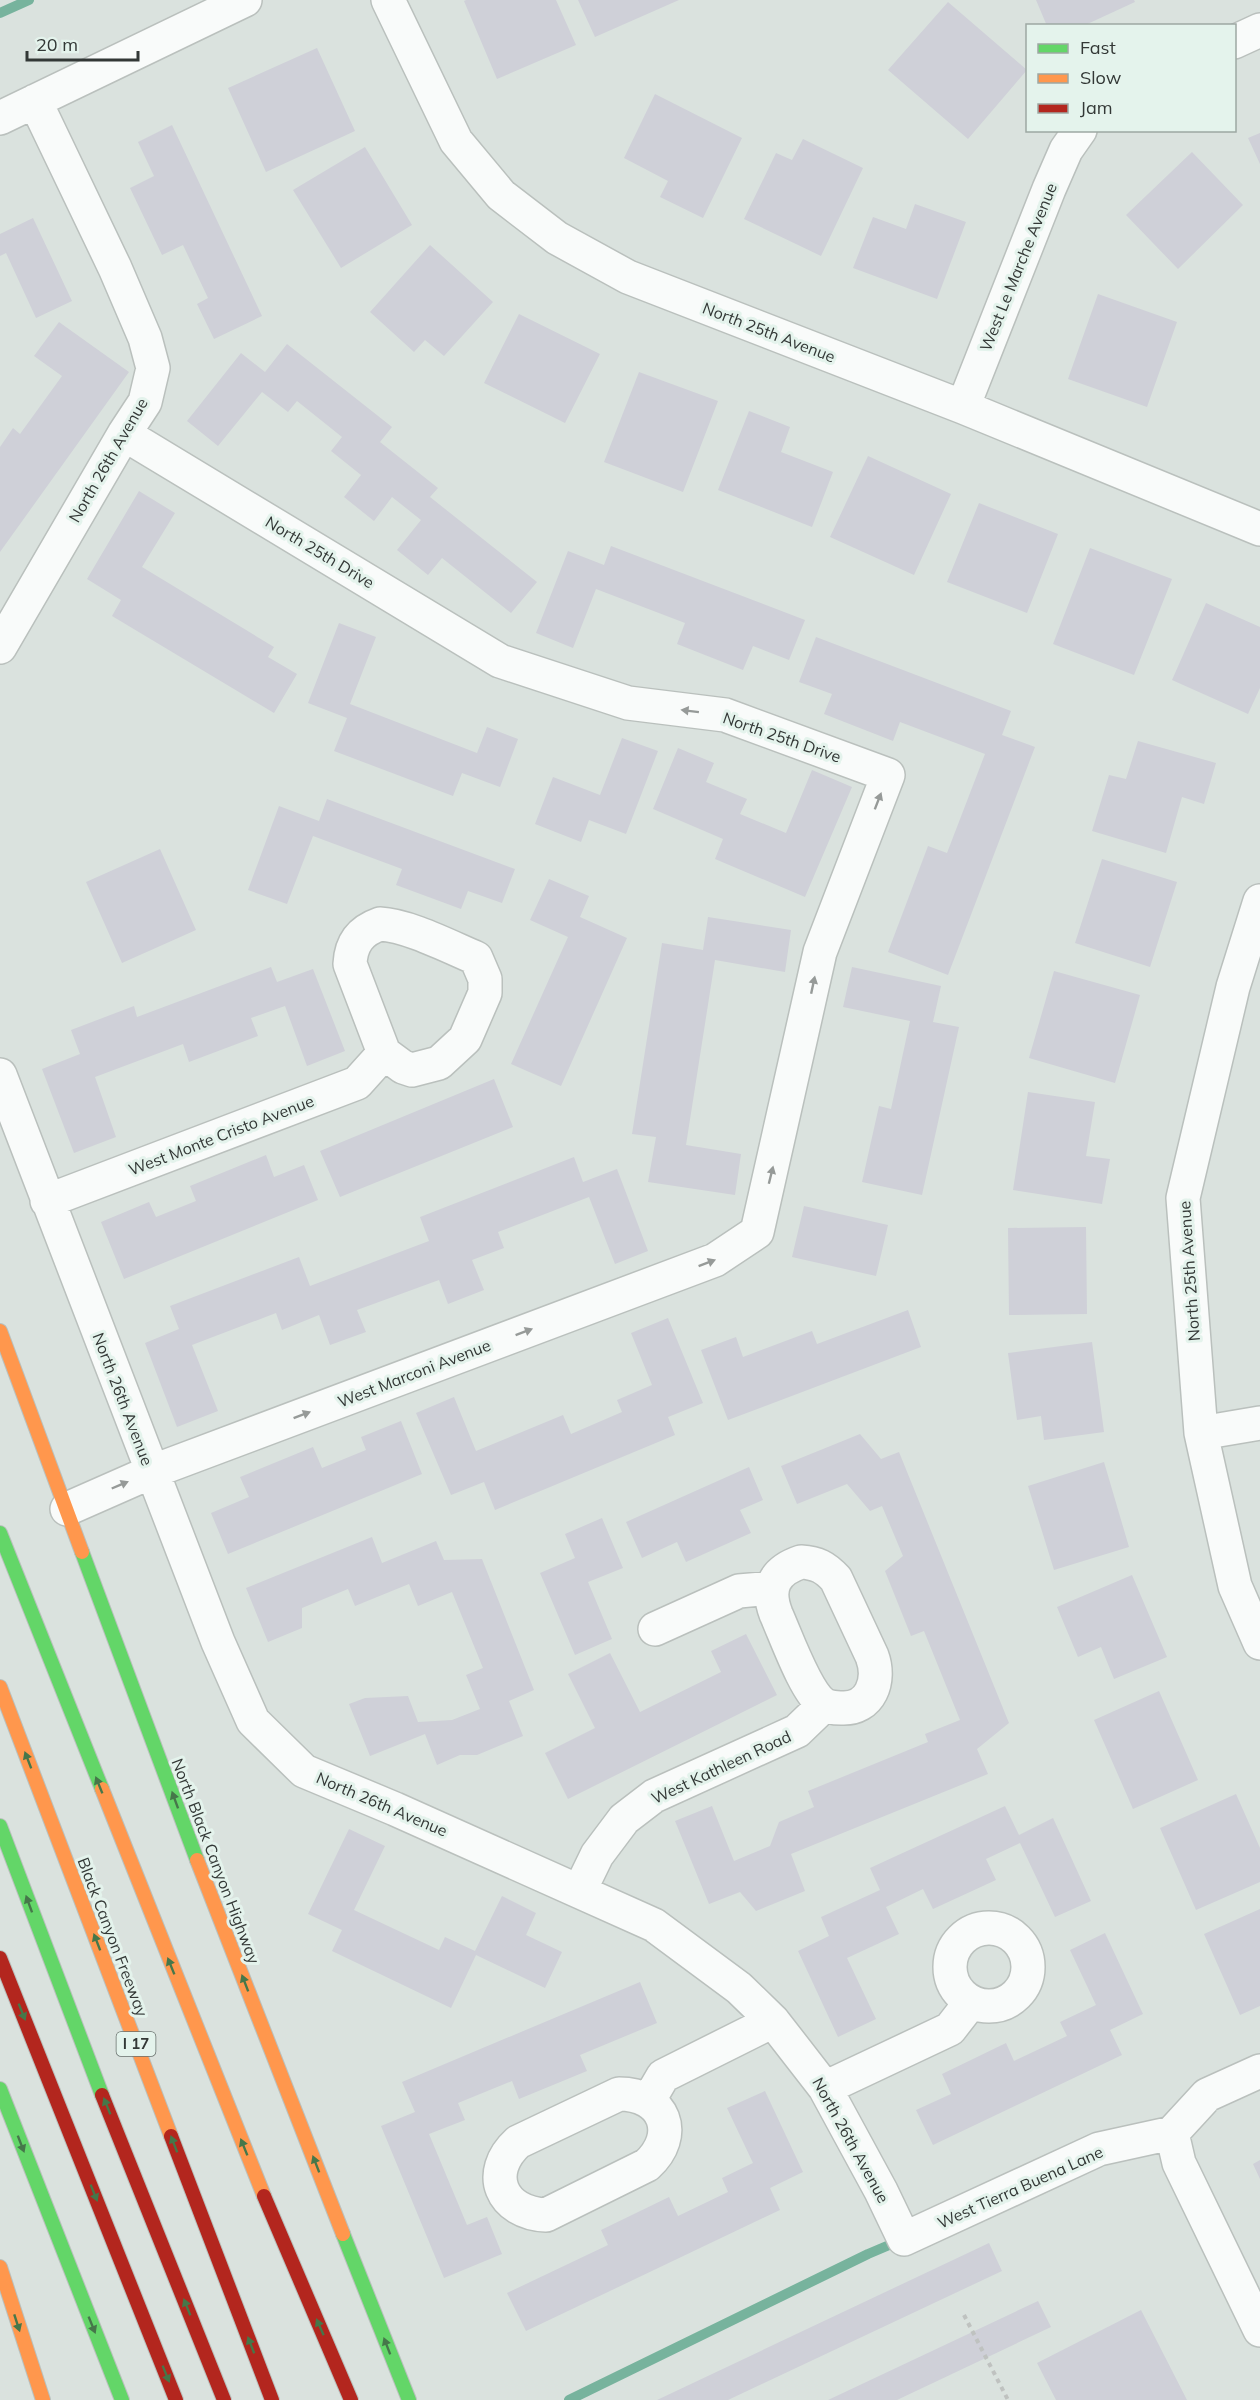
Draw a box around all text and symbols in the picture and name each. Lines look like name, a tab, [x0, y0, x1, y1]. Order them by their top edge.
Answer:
scale bar	[27, 24, 138, 62]
legend	[1026, 24, 1236, 132]
text: 20 m	[36, 33, 78, 56]
text: Fast	[1080, 36, 1116, 59]
text: Slow	[1080, 66, 1122, 89]
text: Jam	[1080, 96, 1113, 119]
street label: West Le Marche Avenue	[975, 180, 1061, 354]
street label: North 25th Avenue	[700, 297, 838, 367]
street label: North 26th Avenue	[64, 394, 152, 526]
street label: North 25th Drive	[262, 512, 378, 592]
one-way arrow	[681, 706, 700, 715]
street label: North 25th Drive	[720, 707, 844, 767]
one-way arrow	[873, 792, 883, 810]
one-way arrow	[809, 975, 818, 994]
street label: West Monte Cristo Avenue	[126, 1090, 316, 1180]
one-way arrow	[766, 1166, 776, 1184]
street label: North 25th Avenue	[1174, 1200, 1204, 1342]
one-way arrow	[698, 1258, 716, 1268]
one-way arrow	[515, 1326, 533, 1336]
street label: North 26th Avenue	[88, 1330, 158, 1468]
street label: West Marconi Avenue	[335, 1335, 493, 1411]
one-way arrow	[294, 1410, 312, 1420]
one-way arrow	[112, 1480, 130, 1490]
street label: West Kathleen Road	[648, 1726, 794, 1808]
one-way arrow	[22, 1750, 32, 1768]
street label: North Black Canyon Highway	[168, 1755, 265, 1967]
street label: North 26th Avenue	[313, 1767, 451, 1841]
one-way arrow	[94, 1776, 104, 1794]
one-way arrow	[170, 1791, 180, 1809]
street label: Black Canyon Freeway	[73, 1855, 153, 2020]
one-way arrow	[24, 1895, 34, 1913]
one-way arrow	[92, 1933, 102, 1951]
one-way arrow	[166, 1957, 176, 1975]
one-way arrow	[240, 1973, 250, 1991]
one-way arrow	[17, 2003, 27, 2021]
road number: I 17	[116, 2032, 156, 2056]
street label: North 26th Avenue	[808, 2074, 894, 2206]
one-way arrow	[101, 2097, 111, 2115]
one-way arrow	[169, 2134, 179, 2152]
one-way arrow	[16, 2135, 26, 2153]
one-way arrow	[239, 2138, 249, 2156]
street label: West Tierra Buena Lane	[934, 2141, 1106, 2233]
one-way arrow	[311, 2155, 320, 2173]
one-way arrow	[89, 2184, 99, 2202]
one-way arrow	[181, 2297, 191, 2315]
one-way arrow	[13, 2314, 23, 2332]
one-way arrow	[87, 2317, 97, 2335]
one-way arrow	[315, 2319, 324, 2336]
one-way arrow	[246, 2336, 256, 2354]
one-way arrow	[382, 2336, 392, 2354]
one-way arrow	[161, 2366, 171, 2384]

